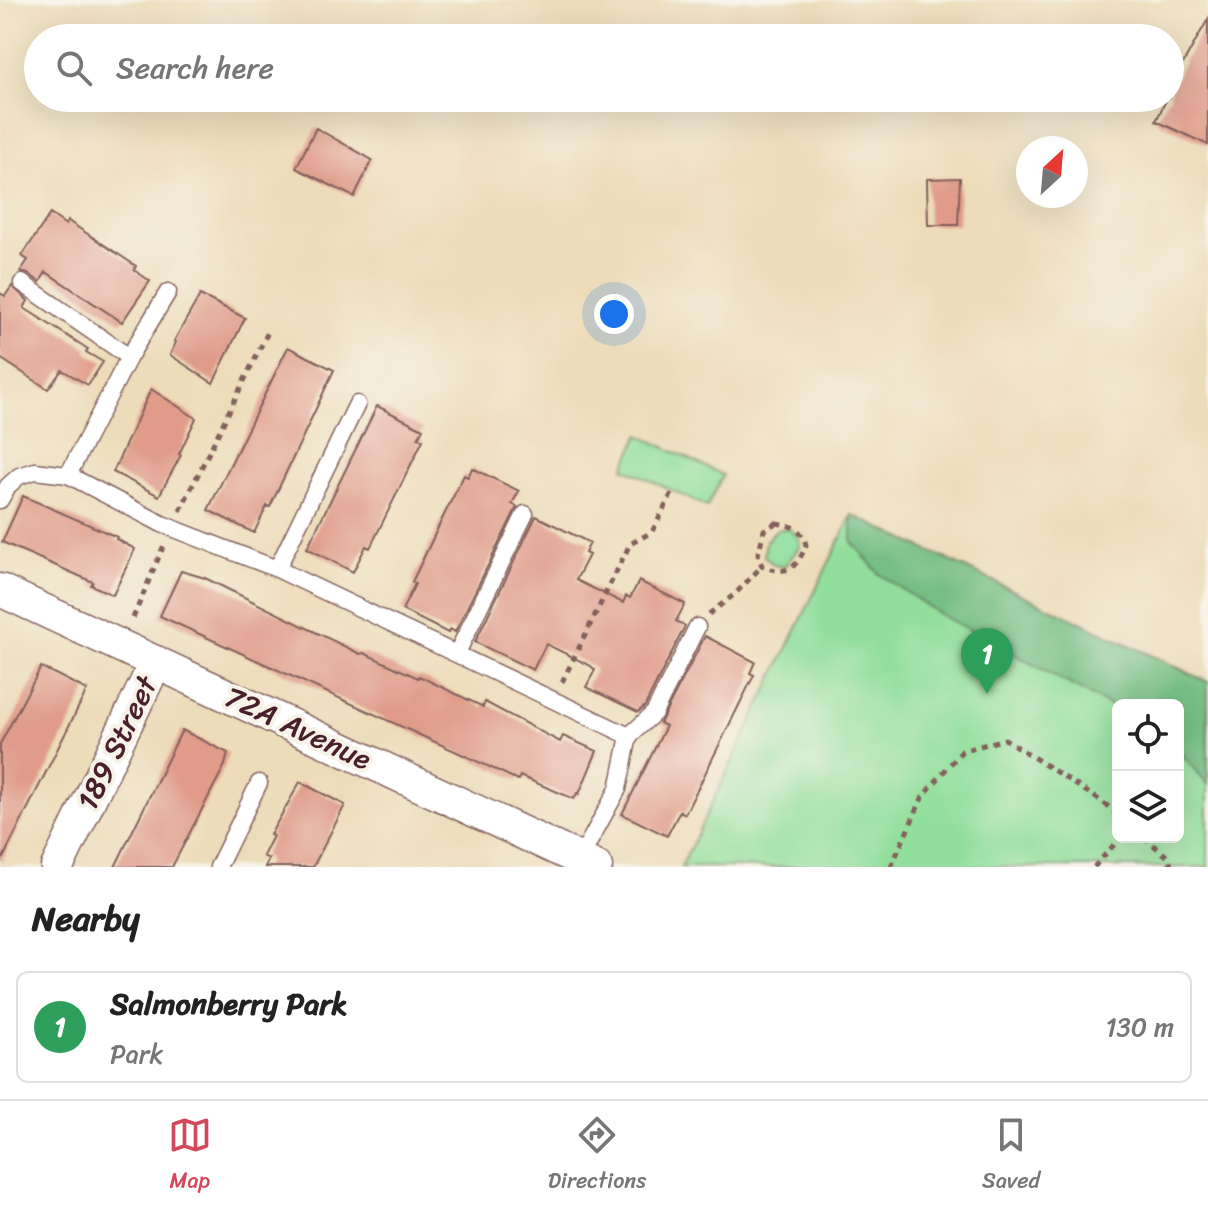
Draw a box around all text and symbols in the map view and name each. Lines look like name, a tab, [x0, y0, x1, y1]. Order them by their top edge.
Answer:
search box	[24, 24, 1184, 112]
text: Search here	[116, 41, 274, 95]
icon: search	[52, 46, 96, 90]
north arrow	[1016, 136, 1088, 208]
your location	[594, 294, 634, 334]
pin: 1	[961, 628, 1013, 694]
street label: 189 Street	[61, 665, 174, 820]
street label: 72A Avenue	[215, 670, 381, 786]
map controls	[1112, 699, 1184, 843]
button: locate	[1112, 699, 1184, 771]
button: layers	[1112, 771, 1184, 843]
text: Nearby	[32, 889, 140, 949]
text: Salmonberry Park	[110, 977, 347, 1031]
text: 1	[54, 1004, 66, 1050]
text: 130 m	[1105, 1004, 1174, 1050]
text: Park	[110, 1031, 163, 1077]
tab: Map	[168, 1113, 212, 1200]
tab: Directions	[548, 1113, 646, 1200]
tab: Saved	[982, 1113, 1040, 1200]

